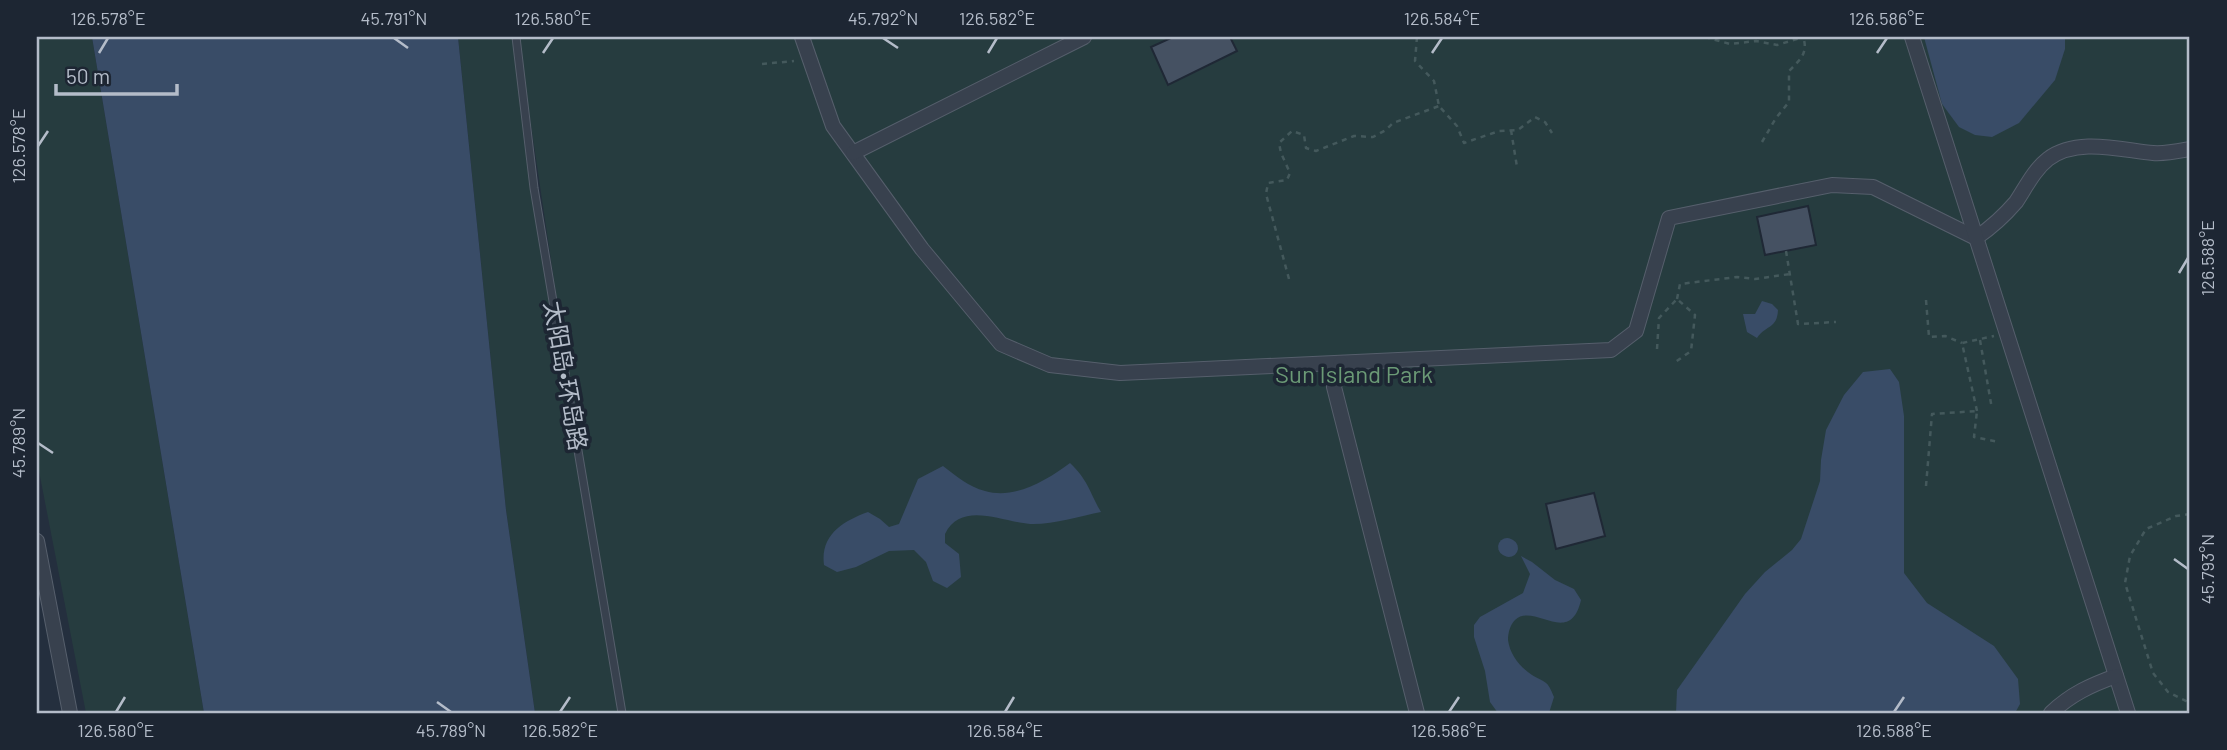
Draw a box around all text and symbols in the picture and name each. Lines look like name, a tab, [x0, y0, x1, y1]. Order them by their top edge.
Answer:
text: 126.578°E	[70, 7, 146, 29]
text: 45.791°N	[360, 7, 428, 29]
text: 126.580°E	[515, 7, 591, 29]
text: 45.792°N	[848, 7, 918, 29]
text: 126.582°E	[959, 7, 1035, 29]
text: 126.584°E	[1404, 7, 1480, 29]
text: 126.586°E	[1849, 7, 1925, 29]
scale bar	[56, 52, 177, 96]
text: 50 m	[66, 63, 110, 88]
text: 126.578°E	[7, 108, 29, 184]
text: 126.588°E	[2196, 220, 2218, 296]
street label: 太阳岛•环岛路	[539, 299, 594, 453]
park label: Sun Island Park	[1275, 359, 1433, 388]
text: 45.789°N	[7, 408, 29, 478]
text: 45.793°N	[2196, 534, 2218, 604]
text: 126.580°E	[78, 719, 154, 741]
text: 45.789°N	[416, 719, 486, 741]
text: 126.582°E	[522, 719, 598, 741]
text: 126.584°E	[967, 719, 1043, 741]
text: 126.586°E	[1411, 719, 1487, 741]
text: 126.588°E	[1856, 719, 1932, 741]

